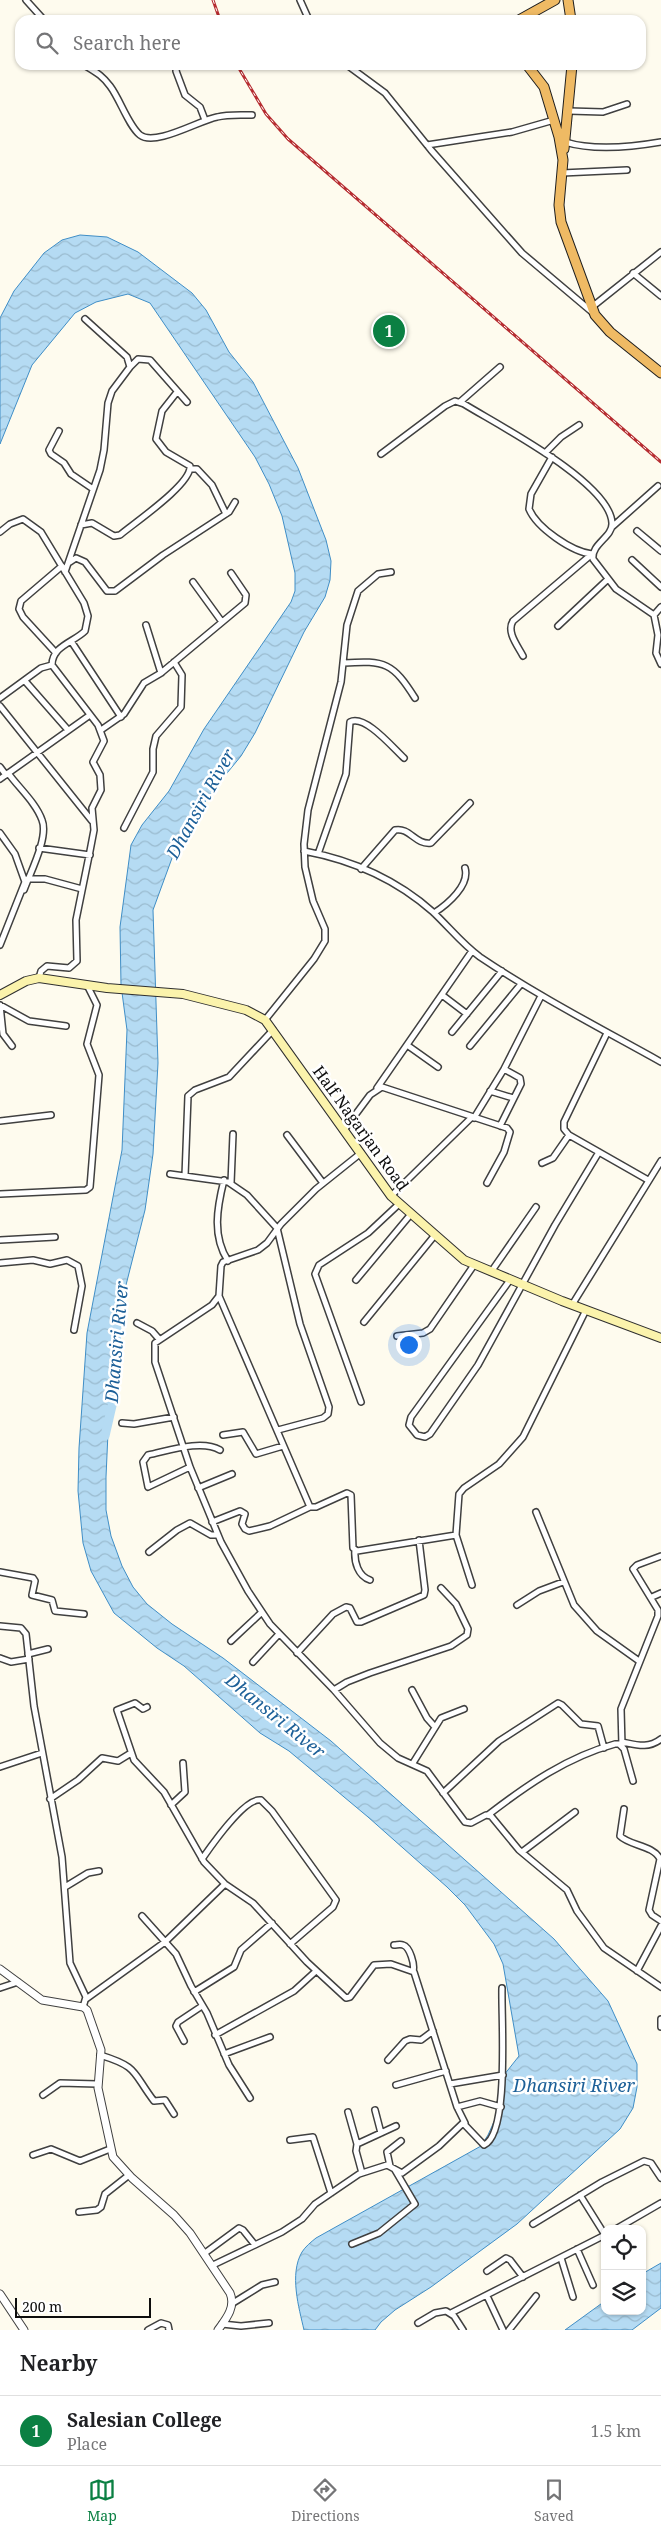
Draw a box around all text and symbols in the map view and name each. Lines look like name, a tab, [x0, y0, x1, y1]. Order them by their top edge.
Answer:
search box	[15, 15, 646, 70]
icon: search	[33, 29, 61, 57]
text: Search here	[73, 30, 181, 56]
pin: 1	[373, 312, 405, 350]
water label: Dhansiri River	[160, 744, 240, 863]
street label: Half Nagarjan Road	[308, 1061, 414, 1195]
water label: Dhansiri River	[99, 1280, 133, 1405]
your location	[396, 1332, 422, 1358]
water label: Dhansiri River	[220, 1667, 331, 1763]
water label: Dhansiri River	[512, 2073, 635, 2097]
map controls	[601, 2225, 646, 2315]
button: locate	[601, 2225, 646, 2270]
button: layers	[601, 2270, 646, 2315]
scale bar	[15, 2295, 151, 2318]
text: 200 m	[22, 2297, 62, 2316]
text: Nearby	[20, 2349, 98, 2377]
text: Salesian College	[67, 2407, 222, 2433]
text: 1	[31, 2420, 41, 2442]
text: 1.5 km	[590, 2420, 641, 2442]
text: Place	[67, 2433, 107, 2455]
tab: Map	[87, 2476, 117, 2525]
tab: Directions	[291, 2476, 360, 2525]
tab: Saved	[534, 2476, 574, 2525]

